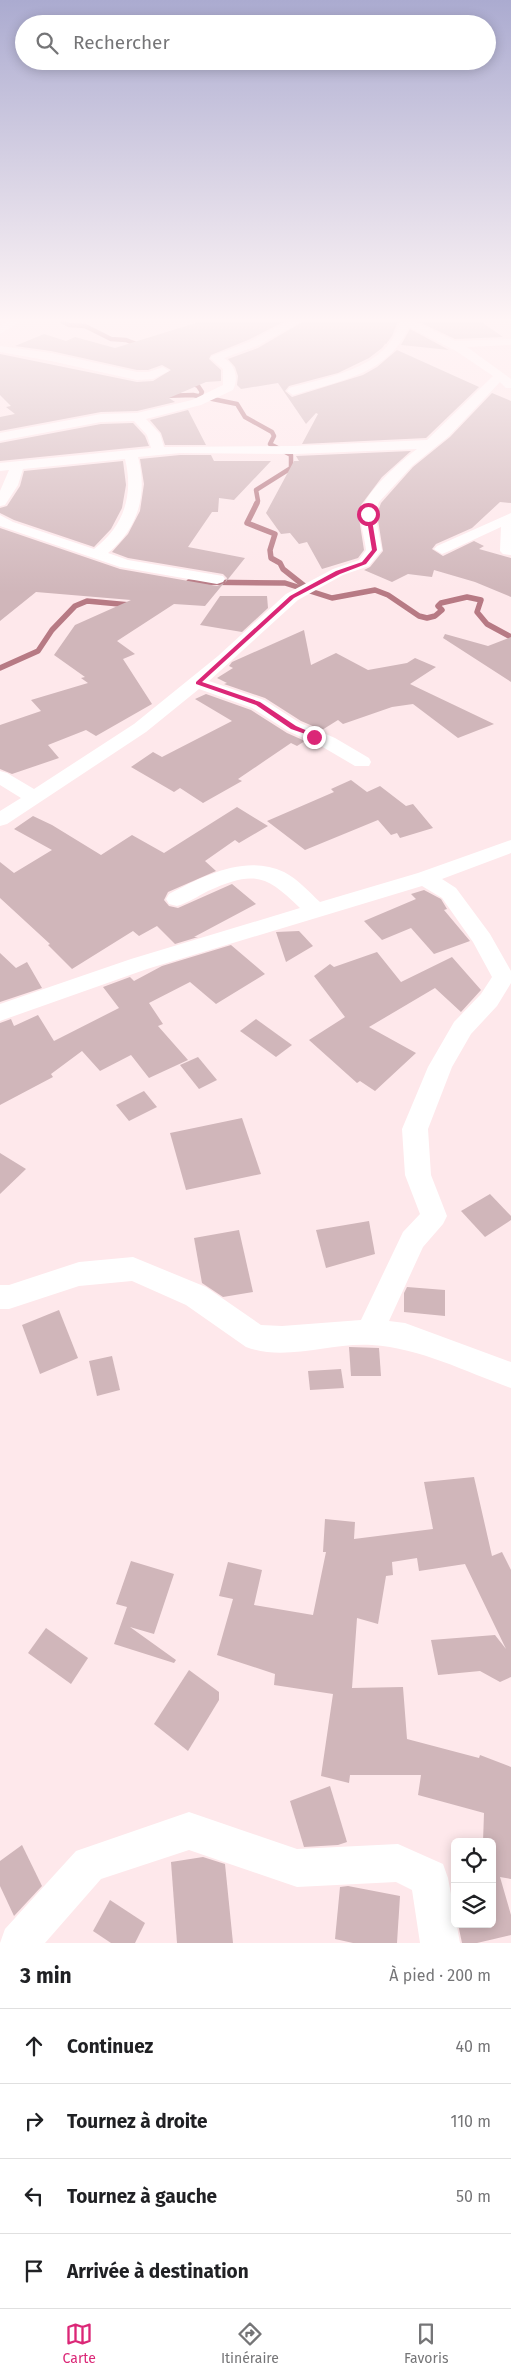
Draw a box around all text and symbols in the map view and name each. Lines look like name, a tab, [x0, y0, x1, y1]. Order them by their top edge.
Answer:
search box	[15, 15, 496, 70]
icon: search	[33, 29, 61, 57]
text: Rechercher	[73, 31, 170, 54]
route start	[357, 503, 380, 526]
route end	[303, 726, 326, 749]
map controls	[451, 1838, 496, 1928]
button: locate	[451, 1838, 496, 1883]
button: layers	[451, 1883, 496, 1928]
text: 3 min	[20, 1963, 72, 1989]
text: À pied · 200 m	[389, 1966, 491, 1985]
icon: ahead	[20, 2032, 48, 2060]
text: Continuez	[67, 2035, 153, 2058]
text: 40 m	[456, 2037, 491, 2056]
icon: right	[20, 2107, 48, 2135]
text: Tournez à droite	[67, 2110, 208, 2133]
text: 110 m	[450, 2112, 491, 2131]
icon: left	[20, 2182, 48, 2210]
text: Tournez à gauche	[67, 2185, 217, 2208]
text: 50 m	[456, 2187, 491, 2206]
icon: arrive	[20, 2257, 48, 2285]
text: Arrivée à destination	[67, 2260, 249, 2283]
tab: Carte	[63, 2320, 96, 2367]
tab: Itinéraire	[221, 2320, 279, 2367]
tab: Favoris	[404, 2320, 448, 2367]

